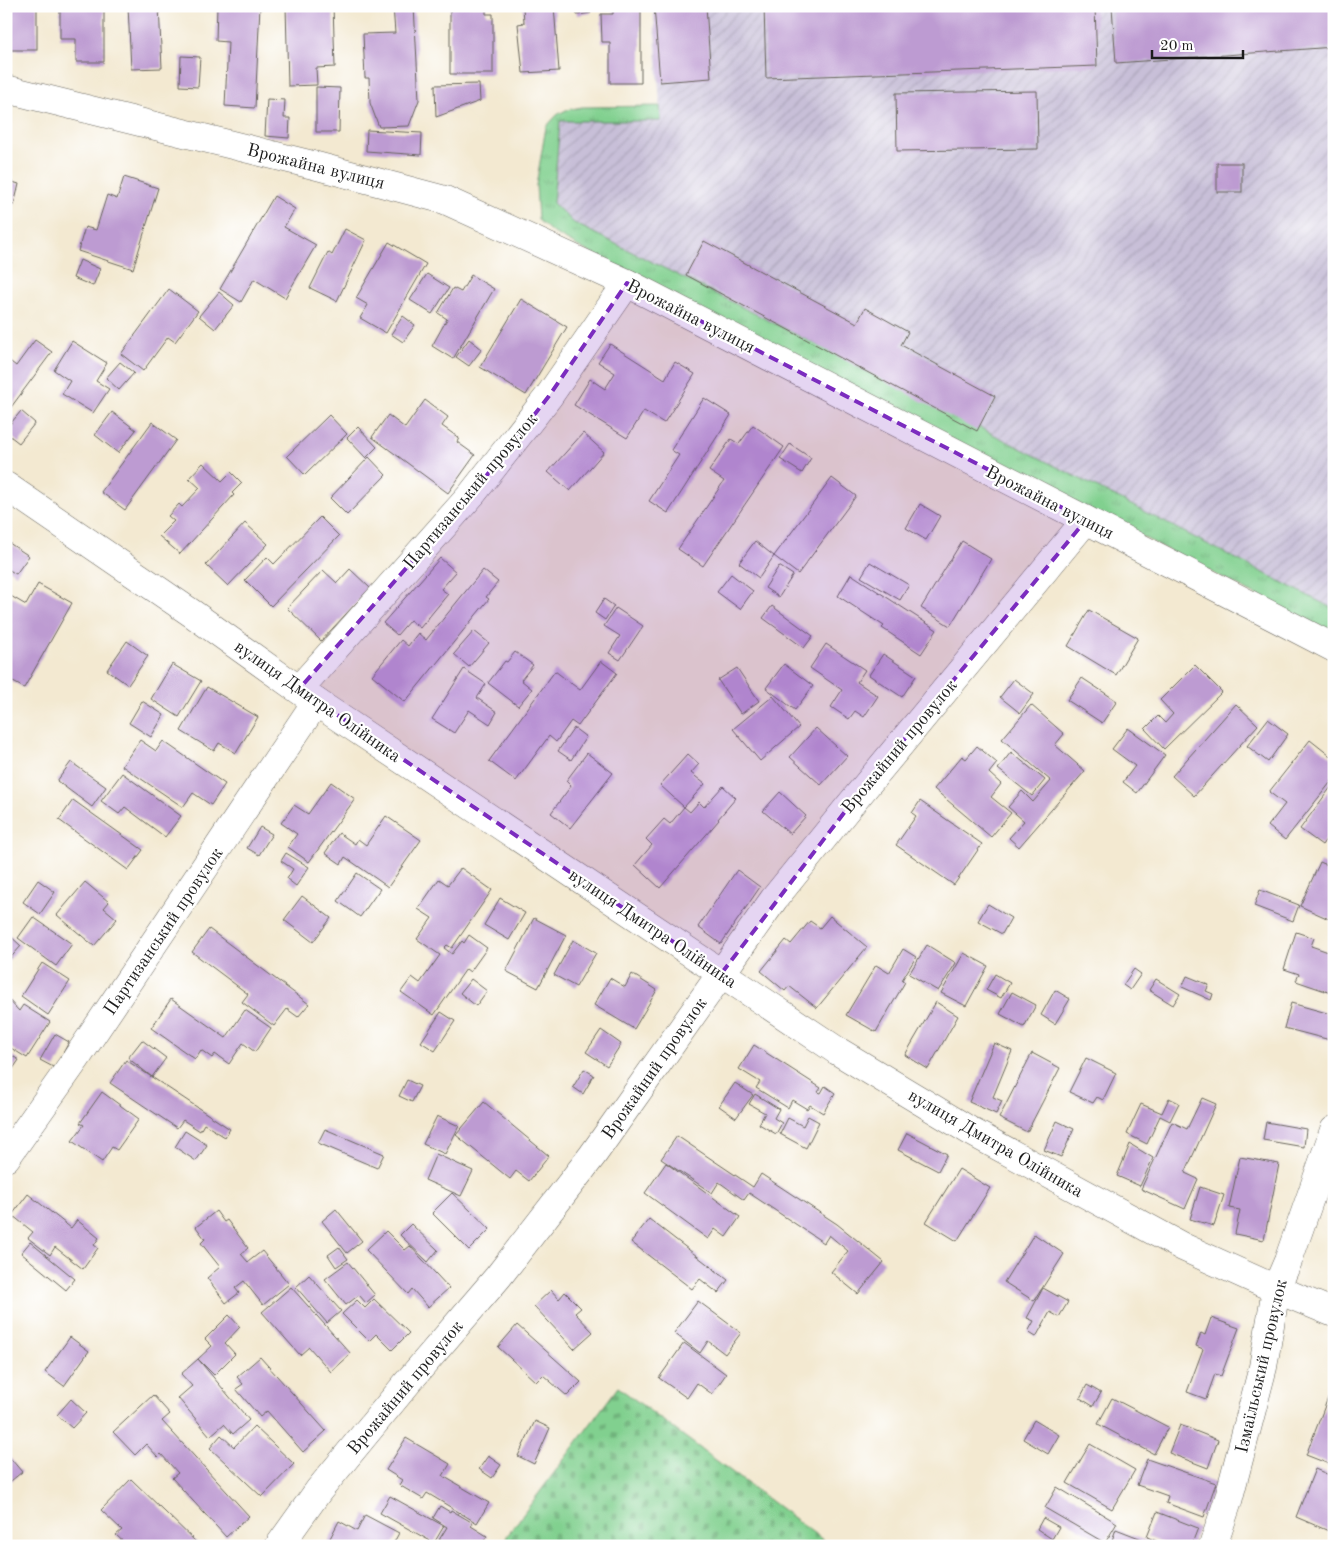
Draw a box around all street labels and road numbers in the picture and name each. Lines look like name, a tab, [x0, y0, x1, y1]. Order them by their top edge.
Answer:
street label: Врожайна вулиця	[245, 141, 386, 193]
street label: Врожайна вулиця	[624, 277, 758, 357]
street label: Партизанський провулок	[400, 410, 541, 573]
street label: Врожайна вулиця	[983, 463, 1117, 543]
street label: вулиця Дмитра Олійника	[231, 638, 404, 766]
street label: Врожайний провулок	[839, 676, 961, 817]
street label: Партизанський провулок	[101, 844, 227, 1019]
street label: вулиця Дмитра Олійника	[565, 866, 740, 992]
street label: Врожайний провулок	[599, 994, 711, 1143]
street label: вулиця Дмитра Олійника	[905, 1086, 1086, 1201]
street label: Ізмаїльський провулок	[1233, 1278, 1291, 1455]
street label: Врожайний провулок	[345, 1317, 467, 1458]

